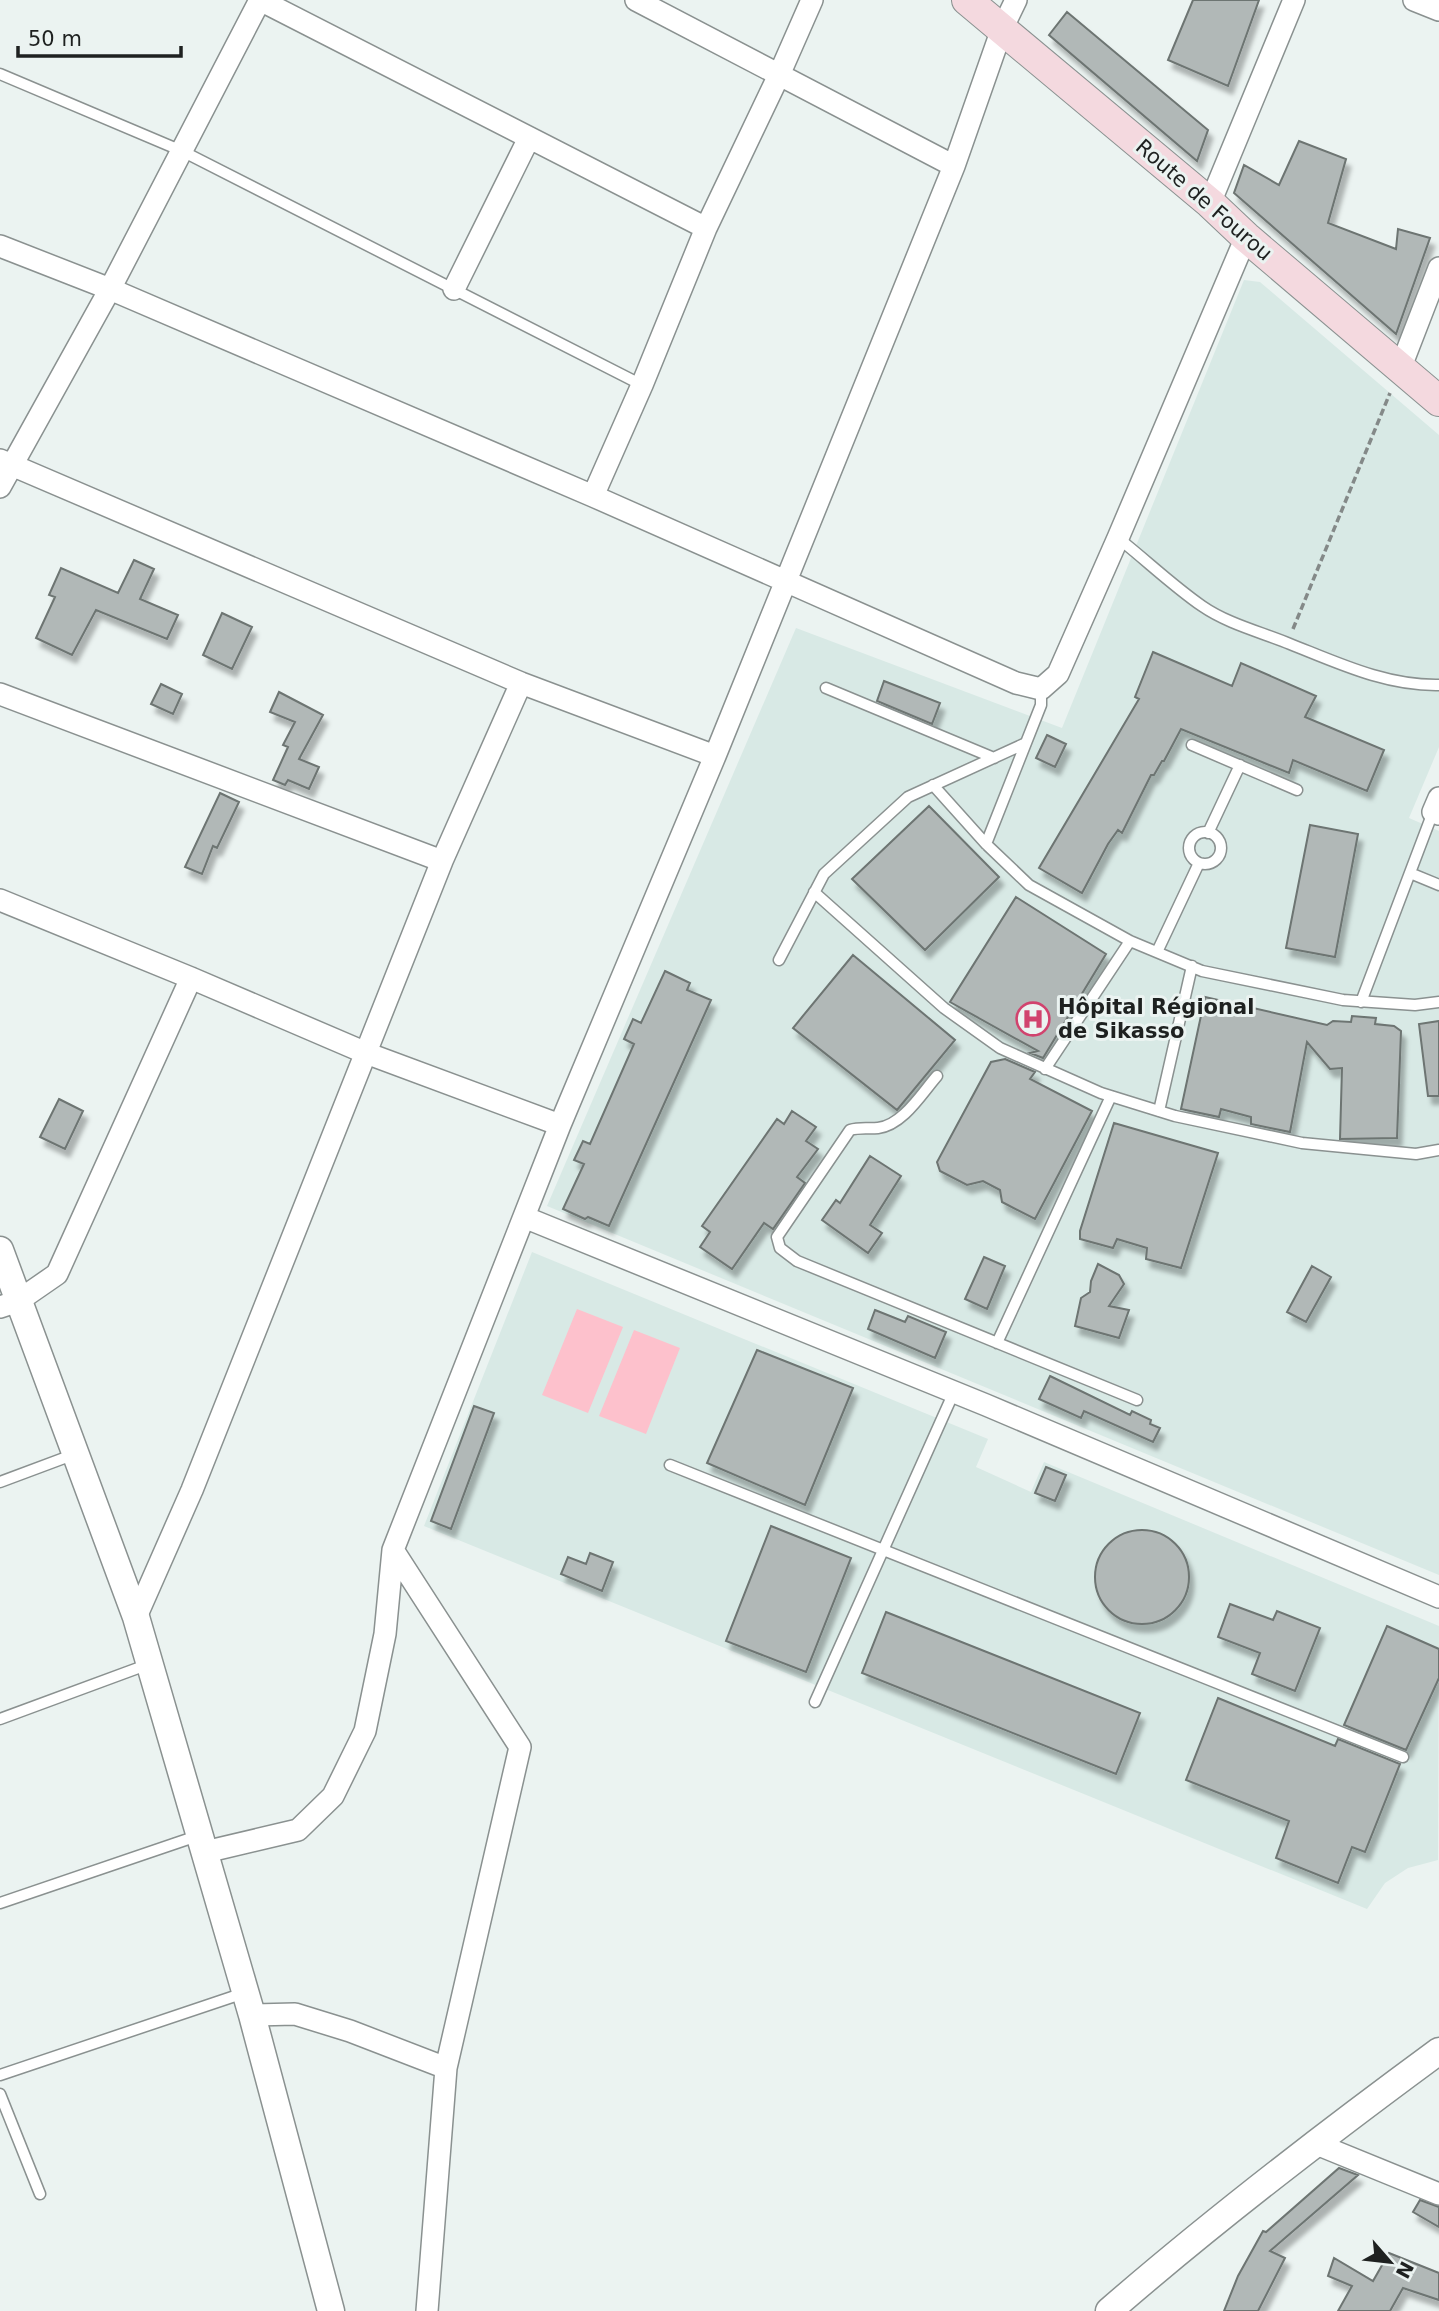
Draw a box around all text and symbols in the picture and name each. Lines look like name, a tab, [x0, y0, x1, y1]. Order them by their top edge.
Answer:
scale bar	[18, 14, 180, 58]
text: 50 m	[28, 27, 82, 51]
street label: Route de Fourou	[1131, 134, 1277, 266]
place label: Hôpital Régional de Sikasso	[1058, 995, 1254, 1043]
hospital icon: Hôpital Régional de Sikasso	[1014, 1000, 1052, 1038]
north arrow	[1355, 2227, 1425, 2297]
text: N	[1392, 2258, 1418, 2282]

